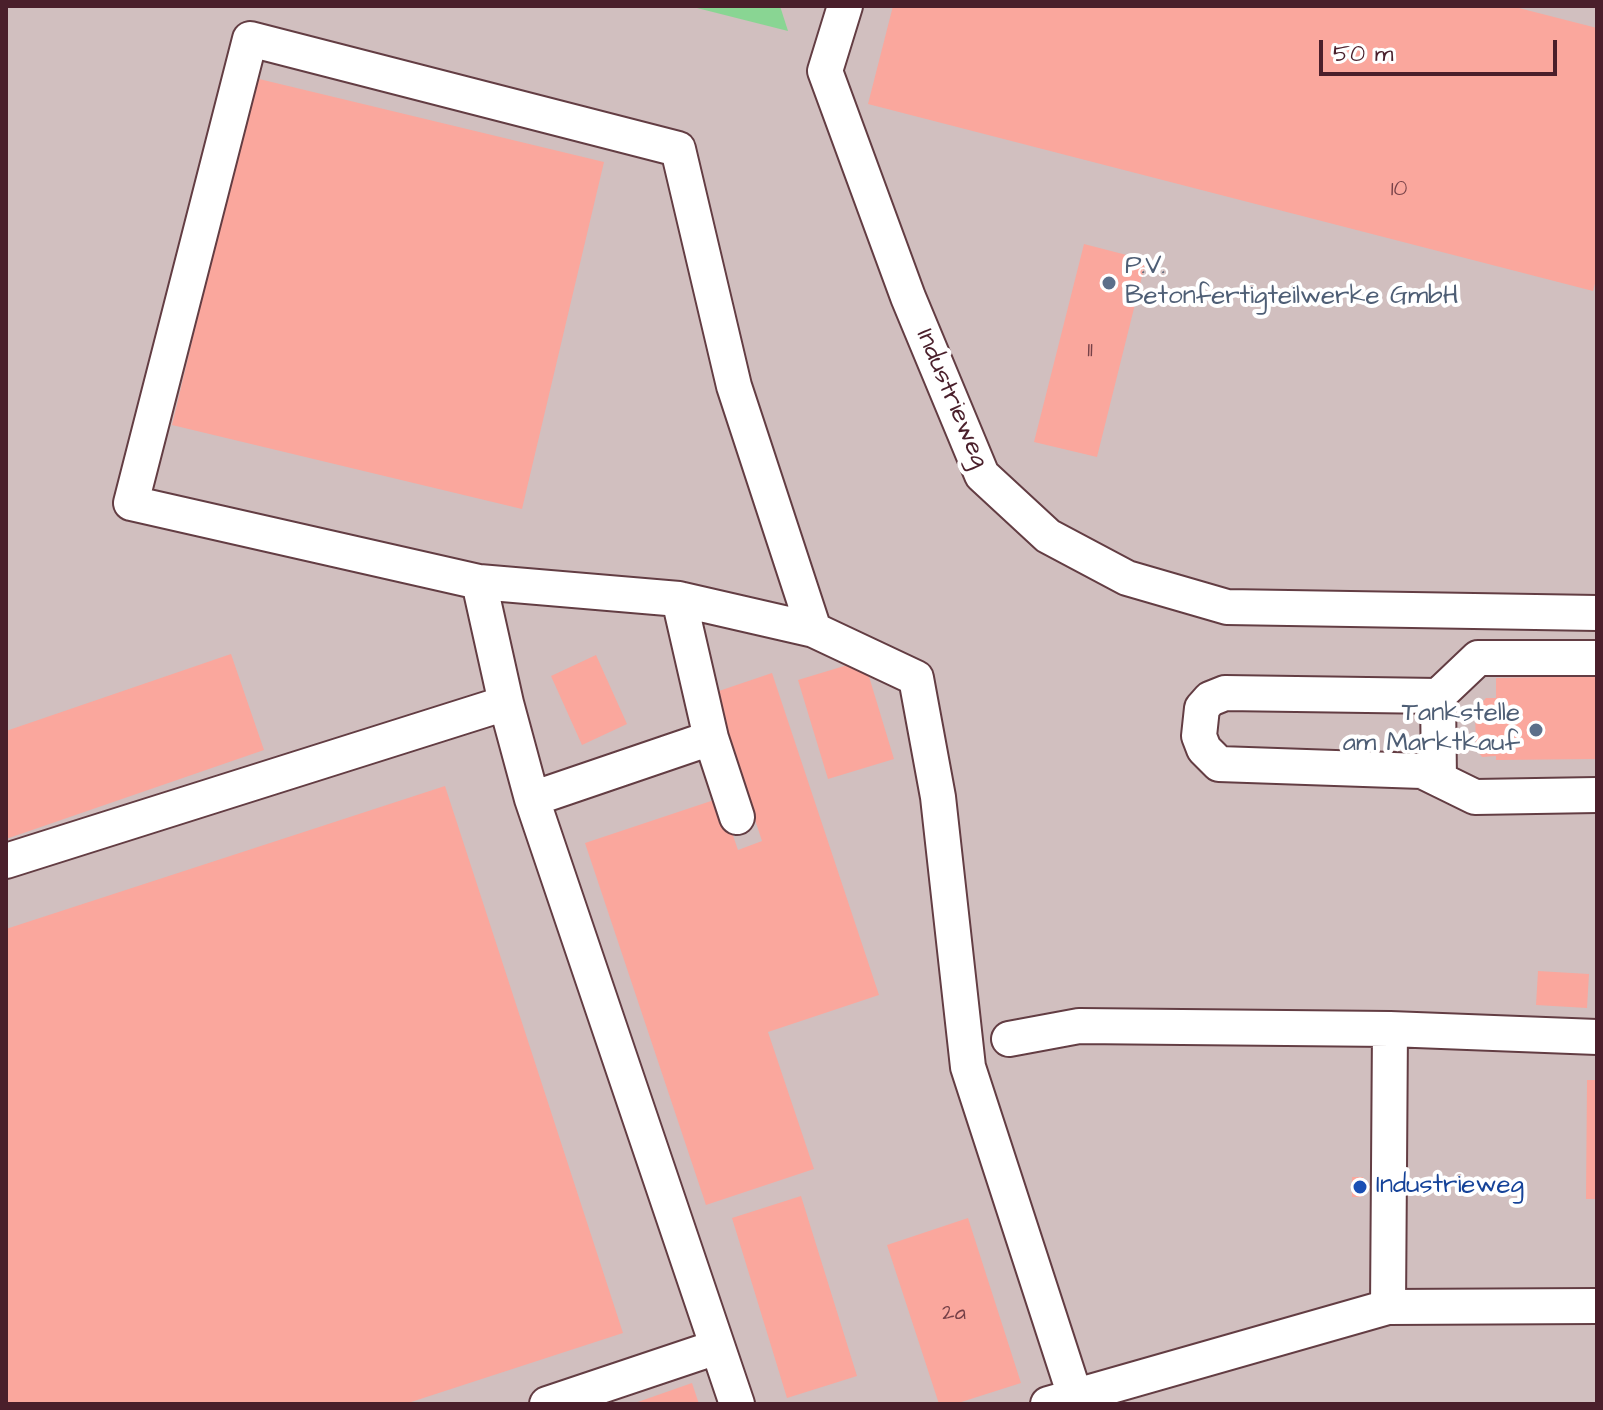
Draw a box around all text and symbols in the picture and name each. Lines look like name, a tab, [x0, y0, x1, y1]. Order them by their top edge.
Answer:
scale bar	[1323, 24, 1561, 74]
text: 50 m	[1333, 37, 1393, 71]
house number: 10	[1391, 177, 1407, 203]
place label: P.V. Betonfertigteilwerke GmbH	[1125, 252, 1458, 314]
marker: P.V. Betonfertigteilwerke GmbH	[1100, 274, 1118, 292]
street label: Industrieweg	[908, 325, 994, 473]
house number: 11	[1087, 338, 1093, 364]
place label: Tankstelle am Marktkauf	[1343, 699, 1520, 760]
marker: Tankstelle am Marktkauf	[1527, 721, 1545, 739]
place label: Industrieweg	[1376, 1171, 1524, 1203]
marker: Industrieweg	[1351, 1178, 1369, 1196]
house number: 2a	[942, 1301, 966, 1327]

